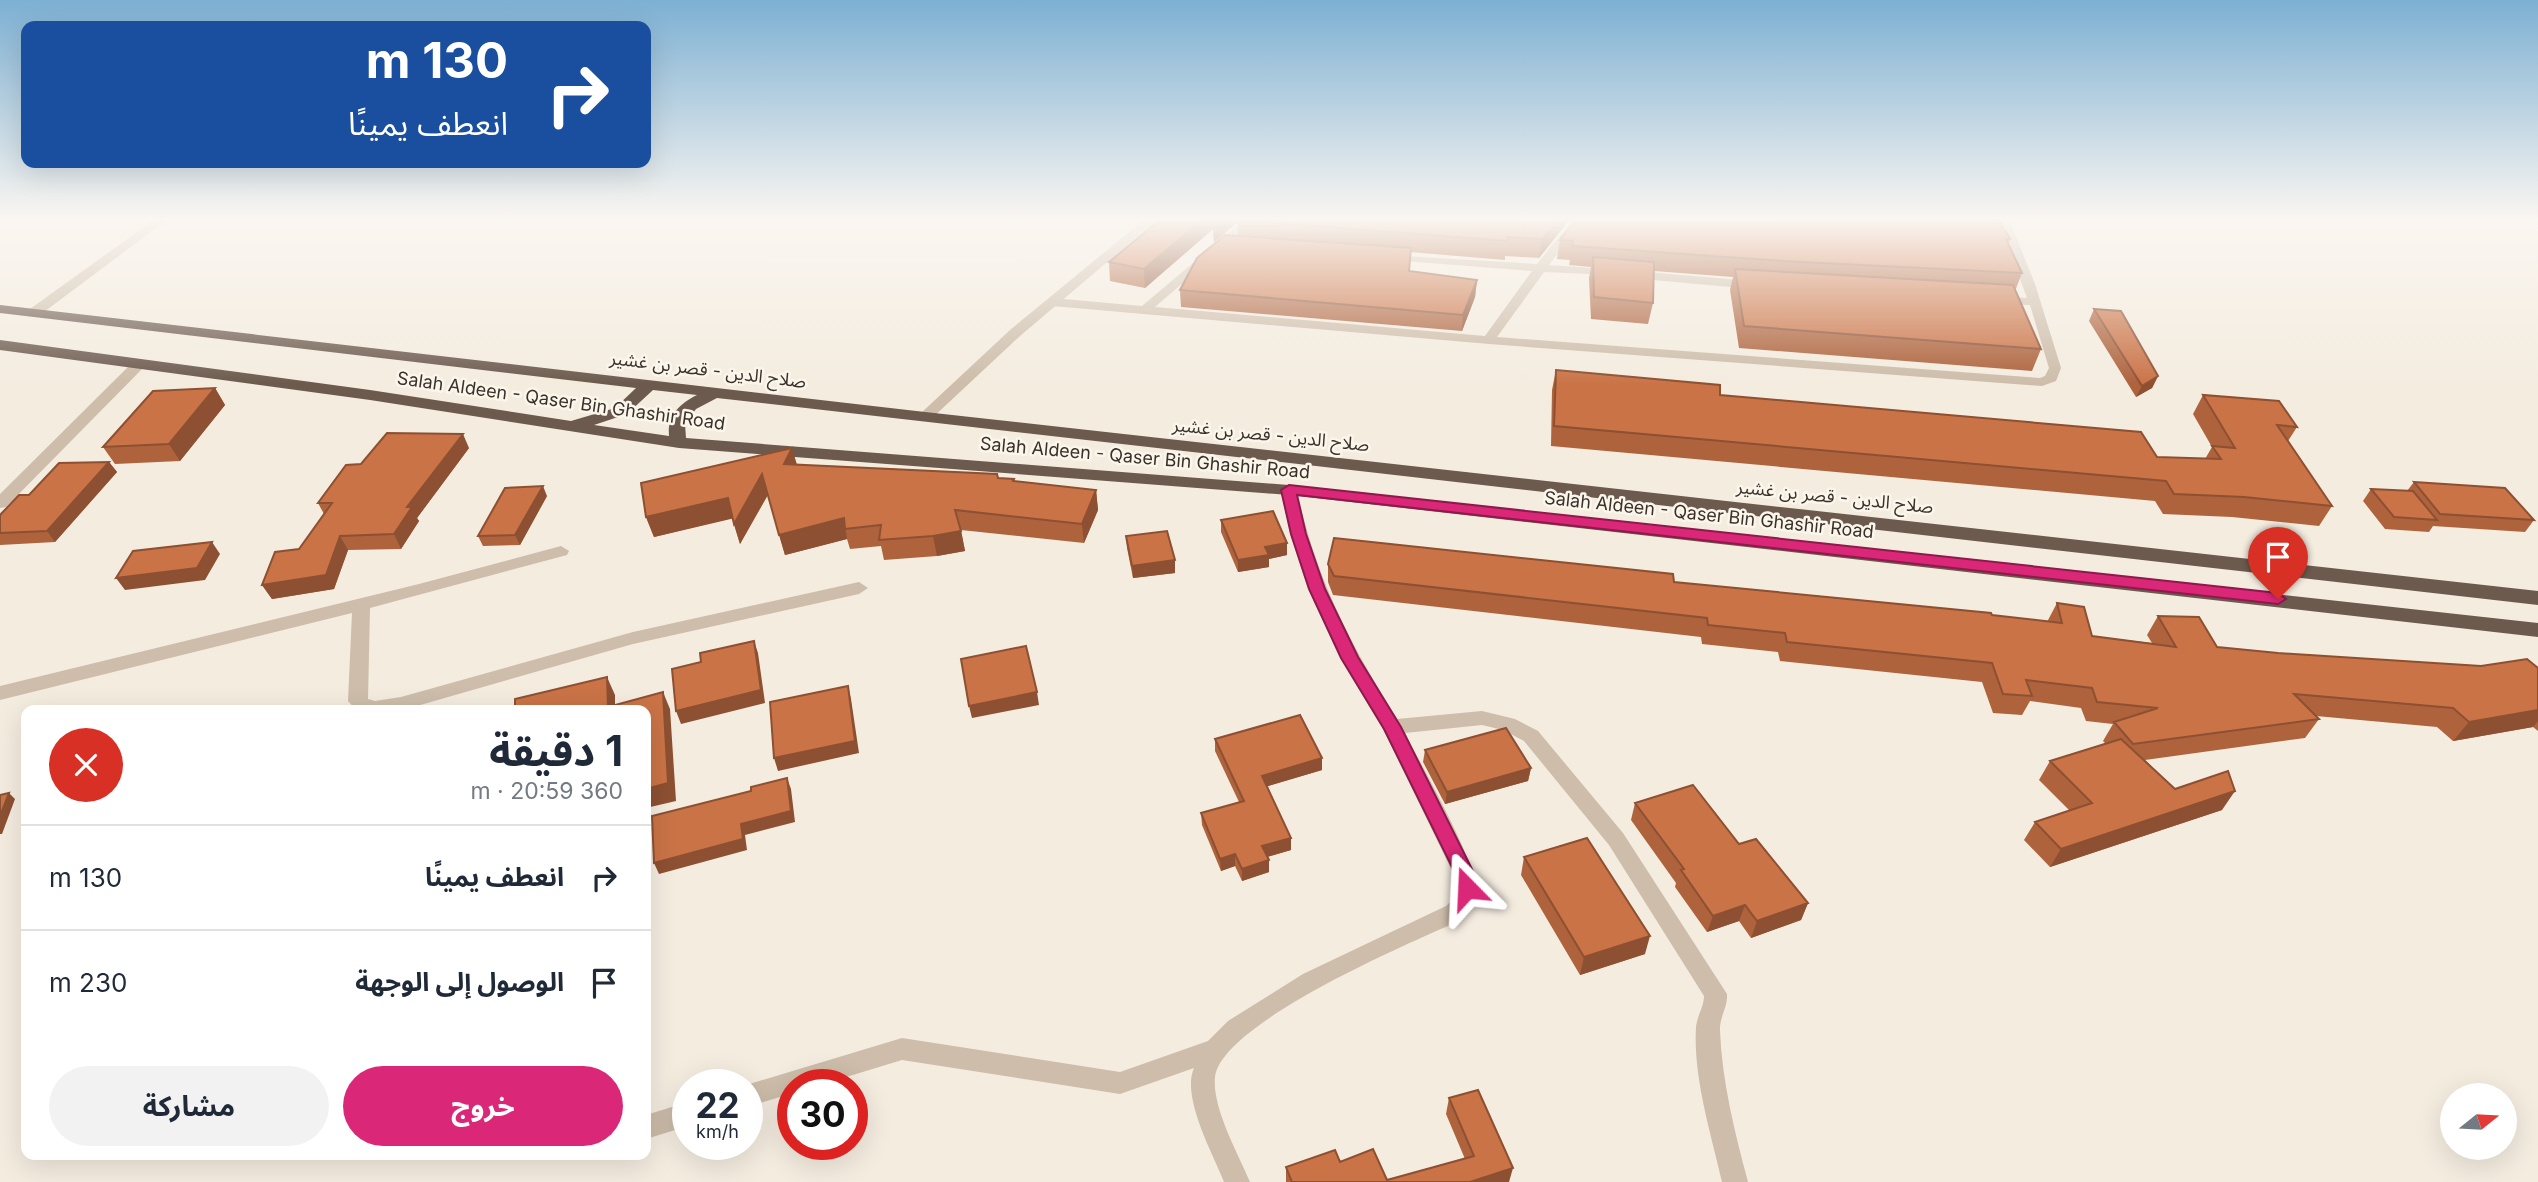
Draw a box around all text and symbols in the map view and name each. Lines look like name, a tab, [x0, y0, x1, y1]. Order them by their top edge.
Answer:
text: 130 m	[366, 31, 508, 90]
icon: right	[532, 49, 623, 140]
text: انعطف يمينًا	[348, 104, 508, 143]
street label: صلاح الدين - قصر بن غشير	[607, 347, 807, 395]
street label: Salah Aldeen - Qaser Bin Ghashir Road	[396, 367, 726, 434]
street label: صلاح الدين - قصر بن غشير	[1170, 414, 1370, 458]
street label: Salah Aldeen - Qaser Bin Ghashir Road	[979, 433, 1311, 482]
street label: صلاح الدين - قصر بن غشير	[1734, 476, 1934, 520]
street label: Salah Aldeen - Qaser Bin Ghashir Road	[1543, 487, 1875, 542]
pin	[2248, 527, 2308, 599]
icon: arrive	[2259, 538, 2297, 576]
text: 1 دقيقة	[489, 725, 623, 776]
button: close	[49, 728, 123, 802]
text: 360 m · 20:59	[470, 777, 623, 805]
position arrow	[1430, 851, 1504, 925]
icon: right	[585, 859, 623, 897]
text: انعطف يمينًا	[425, 861, 564, 892]
text: 130 m	[49, 862, 122, 893]
icon: arrive	[585, 964, 623, 1002]
text: الوصول إلى الوجهة	[355, 966, 564, 997]
text: 230 m	[49, 967, 127, 998]
button: مشاركة	[49, 1066, 329, 1146]
button: خروج	[343, 1066, 623, 1146]
speed limit sign: 30	[777, 1069, 868, 1160]
north arrow	[2440, 1083, 2516, 1160]
map controls	[2440, 1083, 2517, 1160]
text: 22	[695, 1084, 740, 1126]
text: km/h	[696, 1121, 739, 1142]

